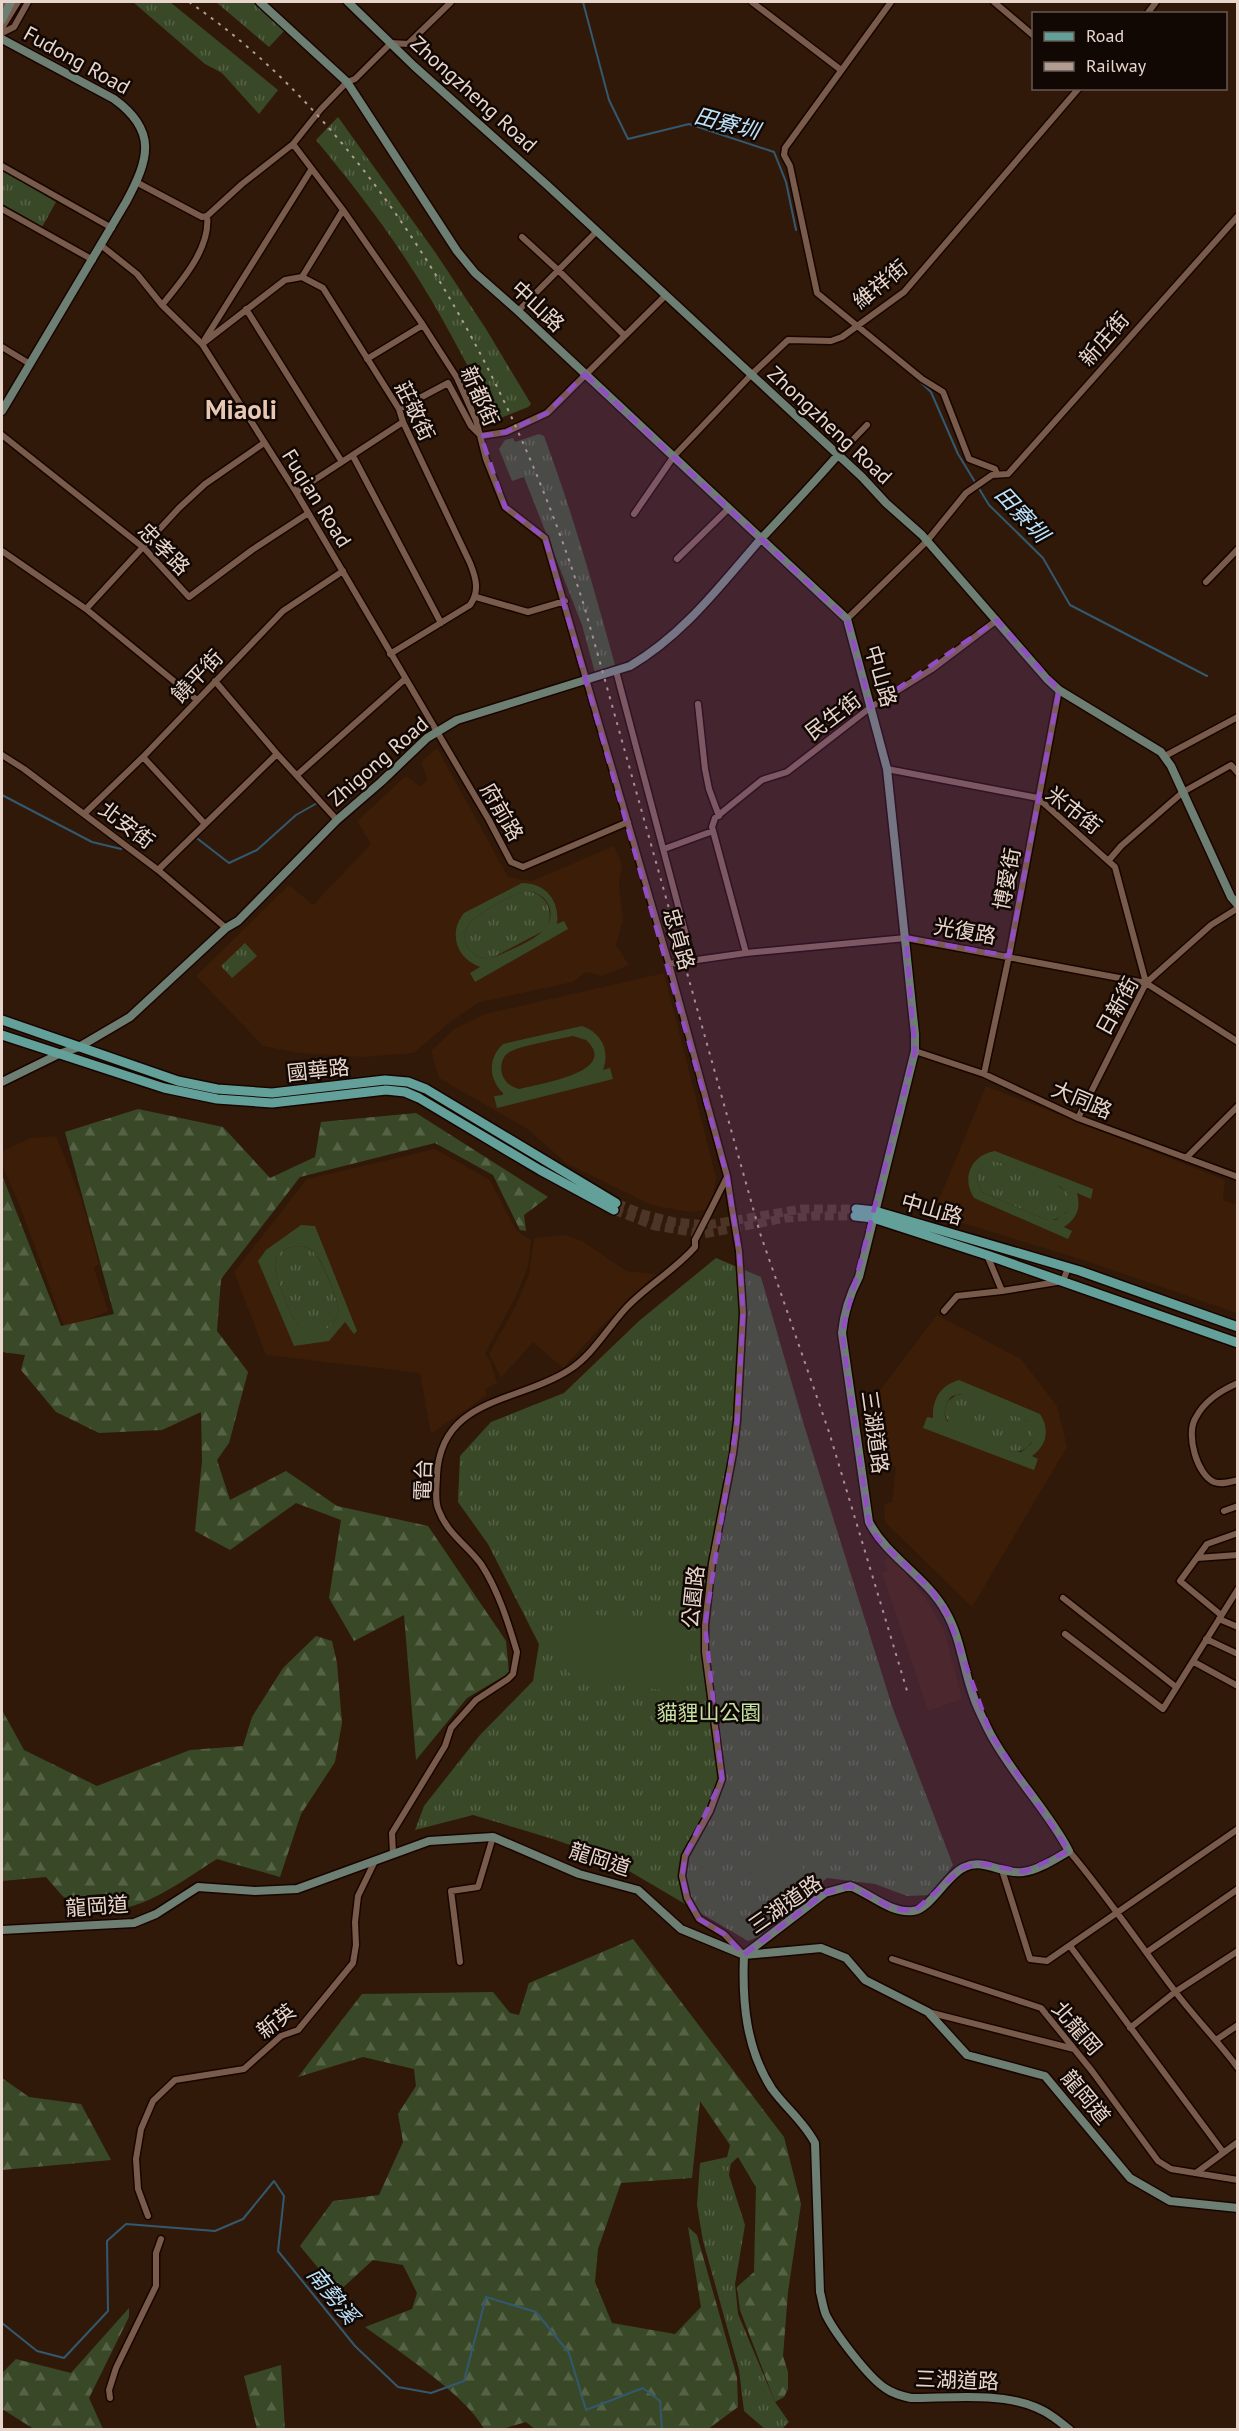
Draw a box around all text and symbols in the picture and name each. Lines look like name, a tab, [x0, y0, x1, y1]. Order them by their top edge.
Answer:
legend	[1032, 12, 1227, 90]
street label: Fudong Road	[19, 20, 135, 100]
text: Road	[1086, 24, 1124, 47]
street label: Zhongzheng Road	[405, 30, 543, 158]
text: Railway	[1086, 54, 1147, 77]
water label: 田寮圳	[691, 101, 765, 146]
street label: 維祥街	[847, 254, 913, 314]
street label: 中山路	[506, 275, 570, 337]
street label: 新庄街	[1073, 306, 1135, 372]
street label: Zhongzheng Road	[762, 360, 898, 490]
street label: 新都街	[455, 362, 505, 430]
street label: 莊敬街	[389, 377, 441, 445]
district label: Miaoli	[205, 392, 277, 426]
street label: Fuqian Road	[276, 444, 358, 552]
water label: 田寮圳	[989, 480, 1057, 550]
street label: 忠孝路	[132, 517, 196, 581]
street label: 中山路	[859, 642, 903, 710]
street label: 饒平街	[165, 644, 229, 708]
street label: 民生街	[800, 686, 866, 746]
street label: Zhigong Road	[322, 710, 434, 812]
street label: 府前路	[475, 778, 529, 846]
street label: 米市街	[1041, 780, 1107, 840]
street label: 北安街	[94, 795, 160, 855]
street label: 博愛街	[988, 846, 1026, 912]
street label: 忠貞路	[657, 905, 701, 973]
street label: 光復路	[932, 912, 998, 950]
street label: 日新街	[1090, 972, 1144, 1040]
street label: 國華路	[285, 1053, 351, 1087]
street label: 大同路	[1048, 1075, 1116, 1125]
street label: 中山路	[898, 1187, 966, 1231]
street label: 三湖道路	[856, 1389, 894, 1475]
street label: 電台	[409, 1459, 437, 1501]
street label: 公園路	[676, 1564, 710, 1630]
park label: 貓貍山公園	[657, 1699, 762, 1726]
street label: 龍岡道	[566, 1836, 634, 1882]
street label: 三湖道路	[743, 1869, 827, 1939]
street label: 龍岡道	[65, 1890, 129, 1922]
street label: 北龍岡	[1046, 1995, 1108, 2061]
street label: 新英	[251, 1997, 301, 2045]
street label: 龍岡道	[1055, 2064, 1117, 2130]
water label: 南勢溪	[301, 2261, 367, 2332]
street label: 三湖道路	[915, 2365, 999, 2395]

